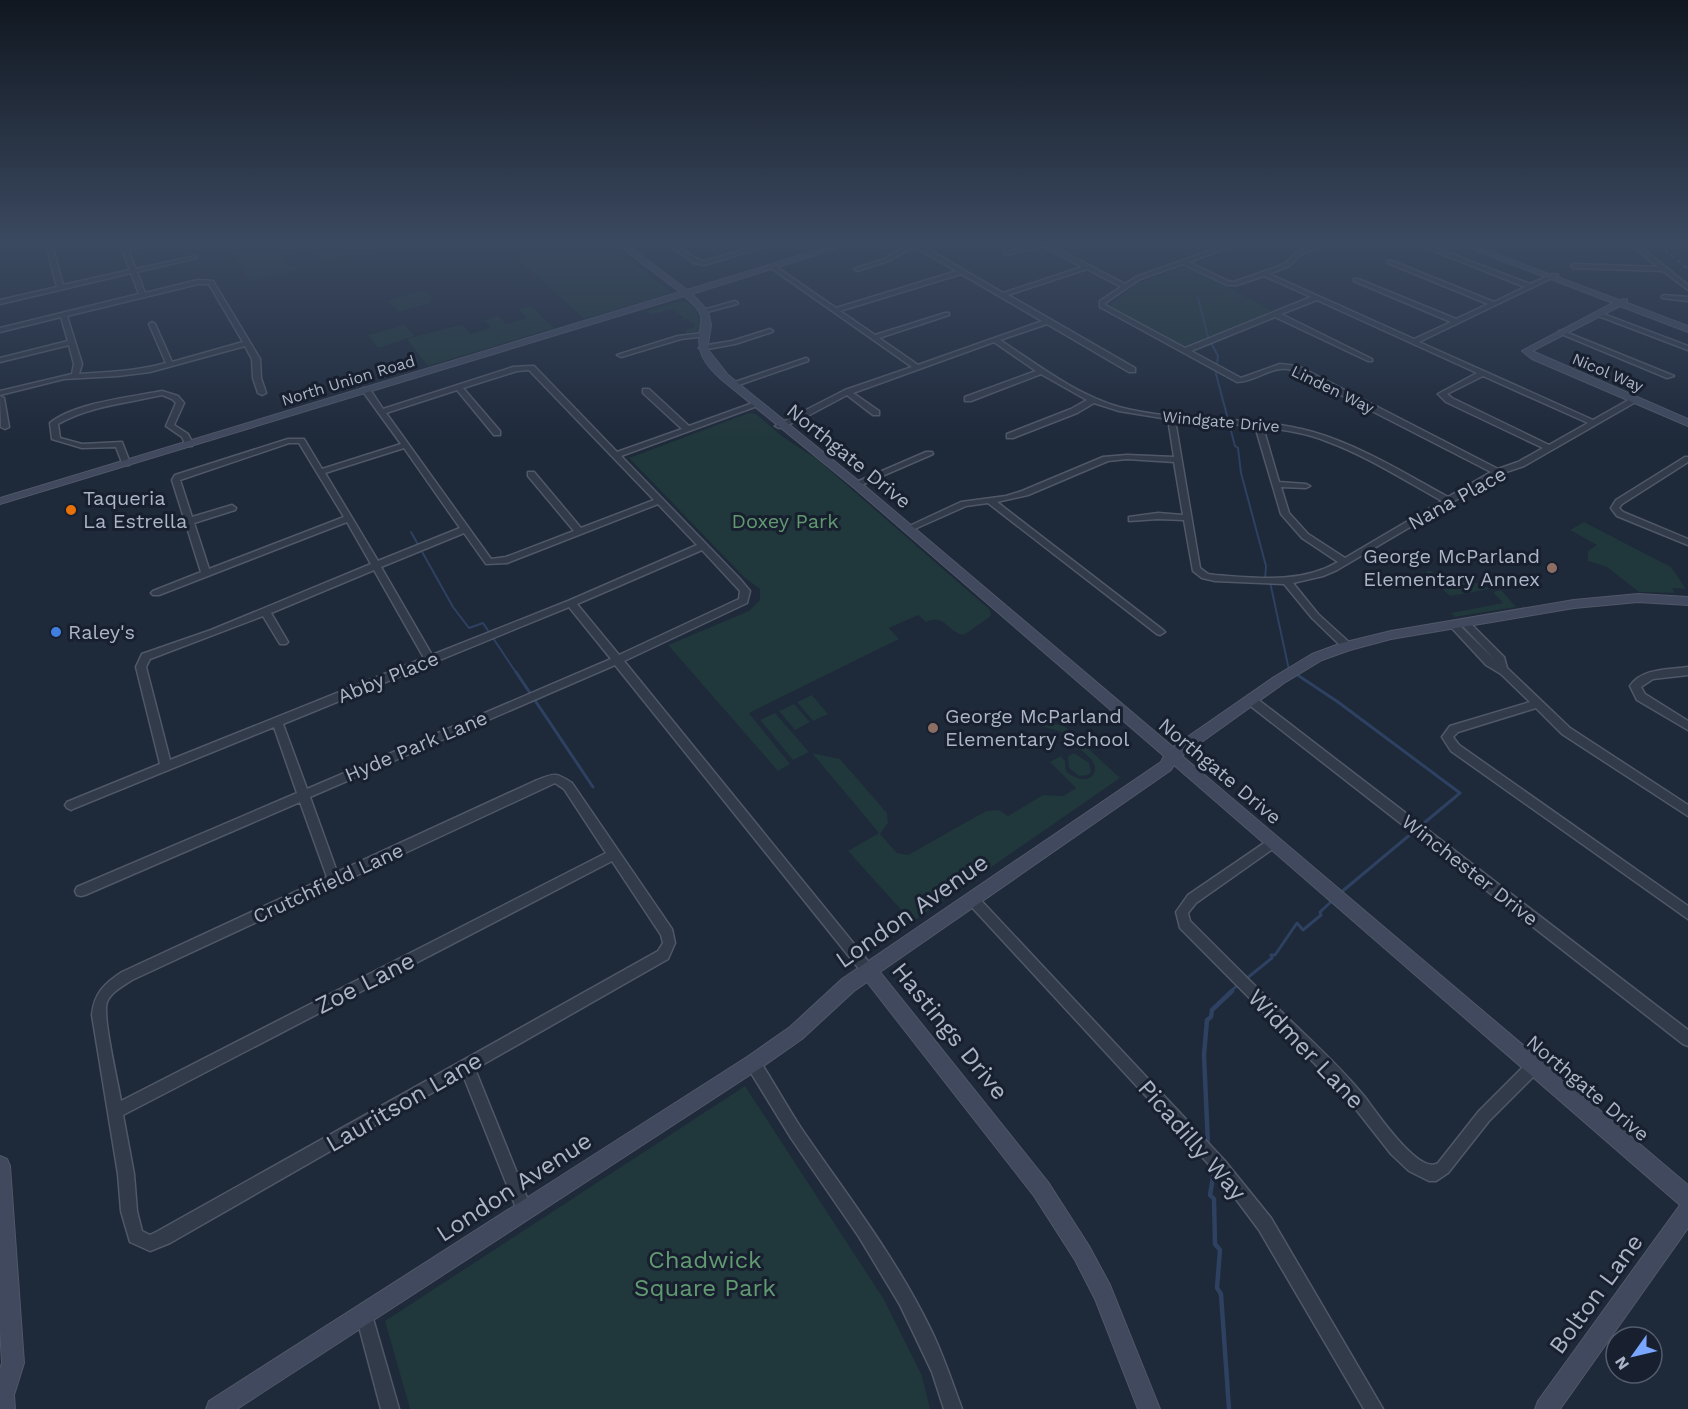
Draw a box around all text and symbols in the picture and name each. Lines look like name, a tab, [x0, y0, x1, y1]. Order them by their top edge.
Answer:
street label: Nicol Way	[1569, 349, 1647, 396]
street label: North Union Road	[279, 351, 417, 410]
street label: Linden Way	[1288, 361, 1378, 418]
street label: Northgate Drive	[782, 399, 916, 513]
street label: Windgate Drive	[1161, 407, 1281, 436]
street label: Nana Place	[1404, 461, 1510, 535]
place label: Taqueria La Estrella	[83, 486, 187, 533]
marker: Taqueria La Estrella	[64, 503, 78, 517]
park label: Doxey Park	[732, 509, 838, 533]
place label: George McParland Elementary Annex	[1363, 544, 1540, 591]
marker: George McParland Elementary Annex	[1545, 561, 1559, 575]
place label: Raley's	[68, 620, 135, 644]
marker: Raley's	[49, 625, 63, 639]
street label: Abby Place	[334, 646, 442, 708]
place label: George McParland Elementary School	[945, 704, 1129, 751]
street label: Hyde Park Lane	[341, 705, 491, 787]
street label: Northgate Drive	[1154, 713, 1286, 829]
marker: George McParland Elementary School	[926, 721, 940, 735]
street label: Winchester Drive	[1397, 809, 1543, 931]
street label: Crutchfield Lane	[249, 838, 407, 928]
street label: London Avenue	[830, 848, 994, 974]
street label: Zoe Lane	[311, 946, 419, 1020]
street label: Hastings Drive	[886, 957, 1014, 1105]
street label: Widmer Lane	[1242, 983, 1370, 1115]
street label: Northgate Drive	[1522, 1030, 1654, 1146]
street label: Lauritson Lane	[321, 1046, 487, 1158]
street label: Picadilly Way	[1132, 1074, 1252, 1206]
street label: London Avenue	[431, 1126, 597, 1248]
street label: Bolton Lane	[1543, 1229, 1649, 1359]
park label: Chadwick Square Park	[634, 1246, 776, 1302]
north arrow	[1604, 1325, 1664, 1385]
text: N	[1611, 1353, 1633, 1373]

